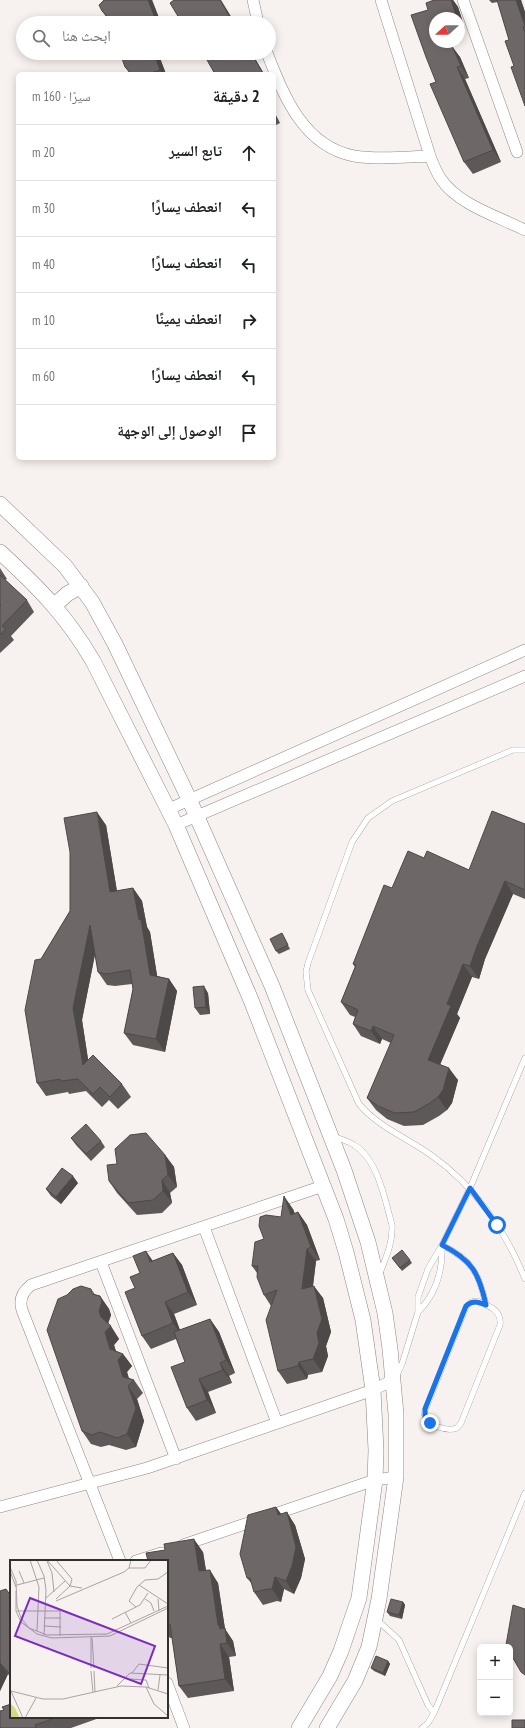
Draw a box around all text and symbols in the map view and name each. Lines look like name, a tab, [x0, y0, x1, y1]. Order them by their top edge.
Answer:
north arrow	[429, 12, 465, 48]
search box	[16, 16, 276, 60]
text: ابحث هنا	[62, 26, 111, 45]
icon: search	[30, 27, 52, 49]
text: 2 دقيقة	[213, 85, 260, 107]
text: سيرًا · 160 m	[32, 88, 91, 105]
text: تابع السير	[169, 141, 222, 160]
icon: ahead	[238, 142, 260, 164]
text: 20 m	[32, 144, 55, 161]
text: انعطف يسارًا	[151, 197, 222, 216]
icon: left	[238, 198, 260, 220]
text: 30 m	[32, 200, 55, 217]
text: انعطف يسارًا	[151, 253, 222, 272]
icon: left	[238, 254, 260, 276]
text: 40 m	[32, 256, 55, 273]
text: انعطف يمينًا	[155, 309, 222, 328]
icon: right	[238, 310, 260, 332]
text: 10 m	[32, 312, 55, 329]
text: انعطف يسارًا	[151, 365, 222, 384]
icon: left	[238, 366, 260, 388]
text: 60 m	[32, 368, 55, 385]
text: الوصول إلى الوجهة	[117, 421, 222, 440]
icon: arrive	[238, 422, 260, 444]
route start	[488, 1216, 506, 1234]
route end	[421, 1414, 439, 1432]
inset map	[10, 1560, 168, 1718]
map controls	[477, 1644, 513, 1716]
button: +	[477, 1644, 513, 1680]
button: −	[477, 1680, 513, 1716]

